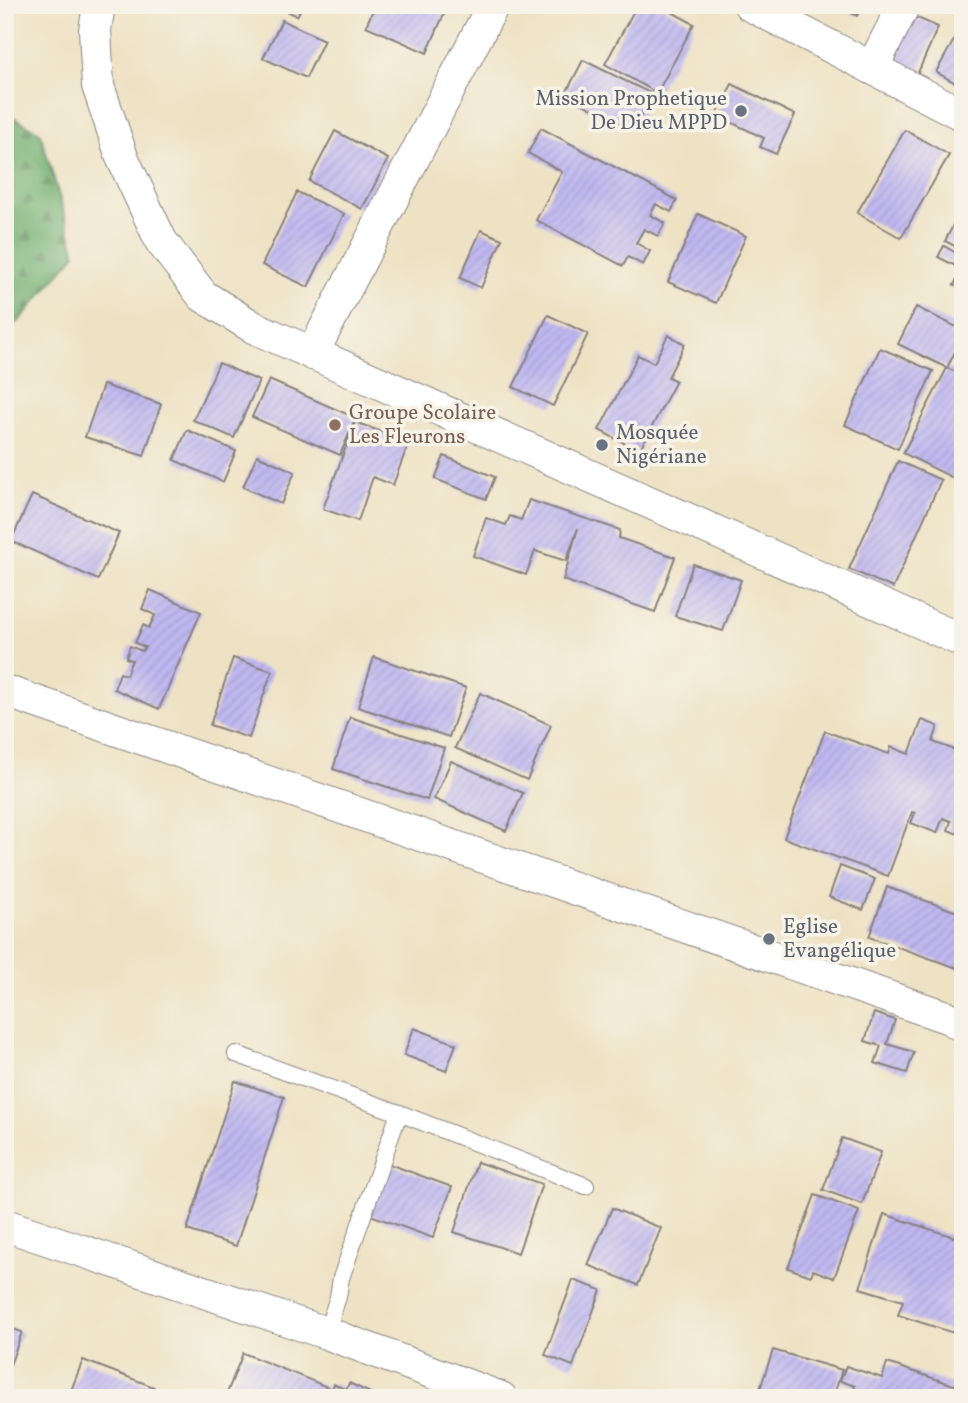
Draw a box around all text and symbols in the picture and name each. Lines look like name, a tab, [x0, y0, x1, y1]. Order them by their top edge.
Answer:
place label: Mission Prophetique De Dieu MPPD	[536, 85, 727, 138]
marker: Mission Prophetique De Dieu MPPD	[733, 103, 749, 119]
place label: Groupe Scolaire Les Fleurons	[349, 399, 496, 452]
marker: Groupe Scolaire Les Fleurons	[327, 417, 343, 433]
place label: Mosquée Nigériane	[616, 419, 707, 472]
marker: Mosquée Nigériane	[594, 437, 610, 453]
place label: Eglise Evangélique	[783, 913, 896, 966]
marker: Eglise Evangélique	[761, 931, 777, 947]

